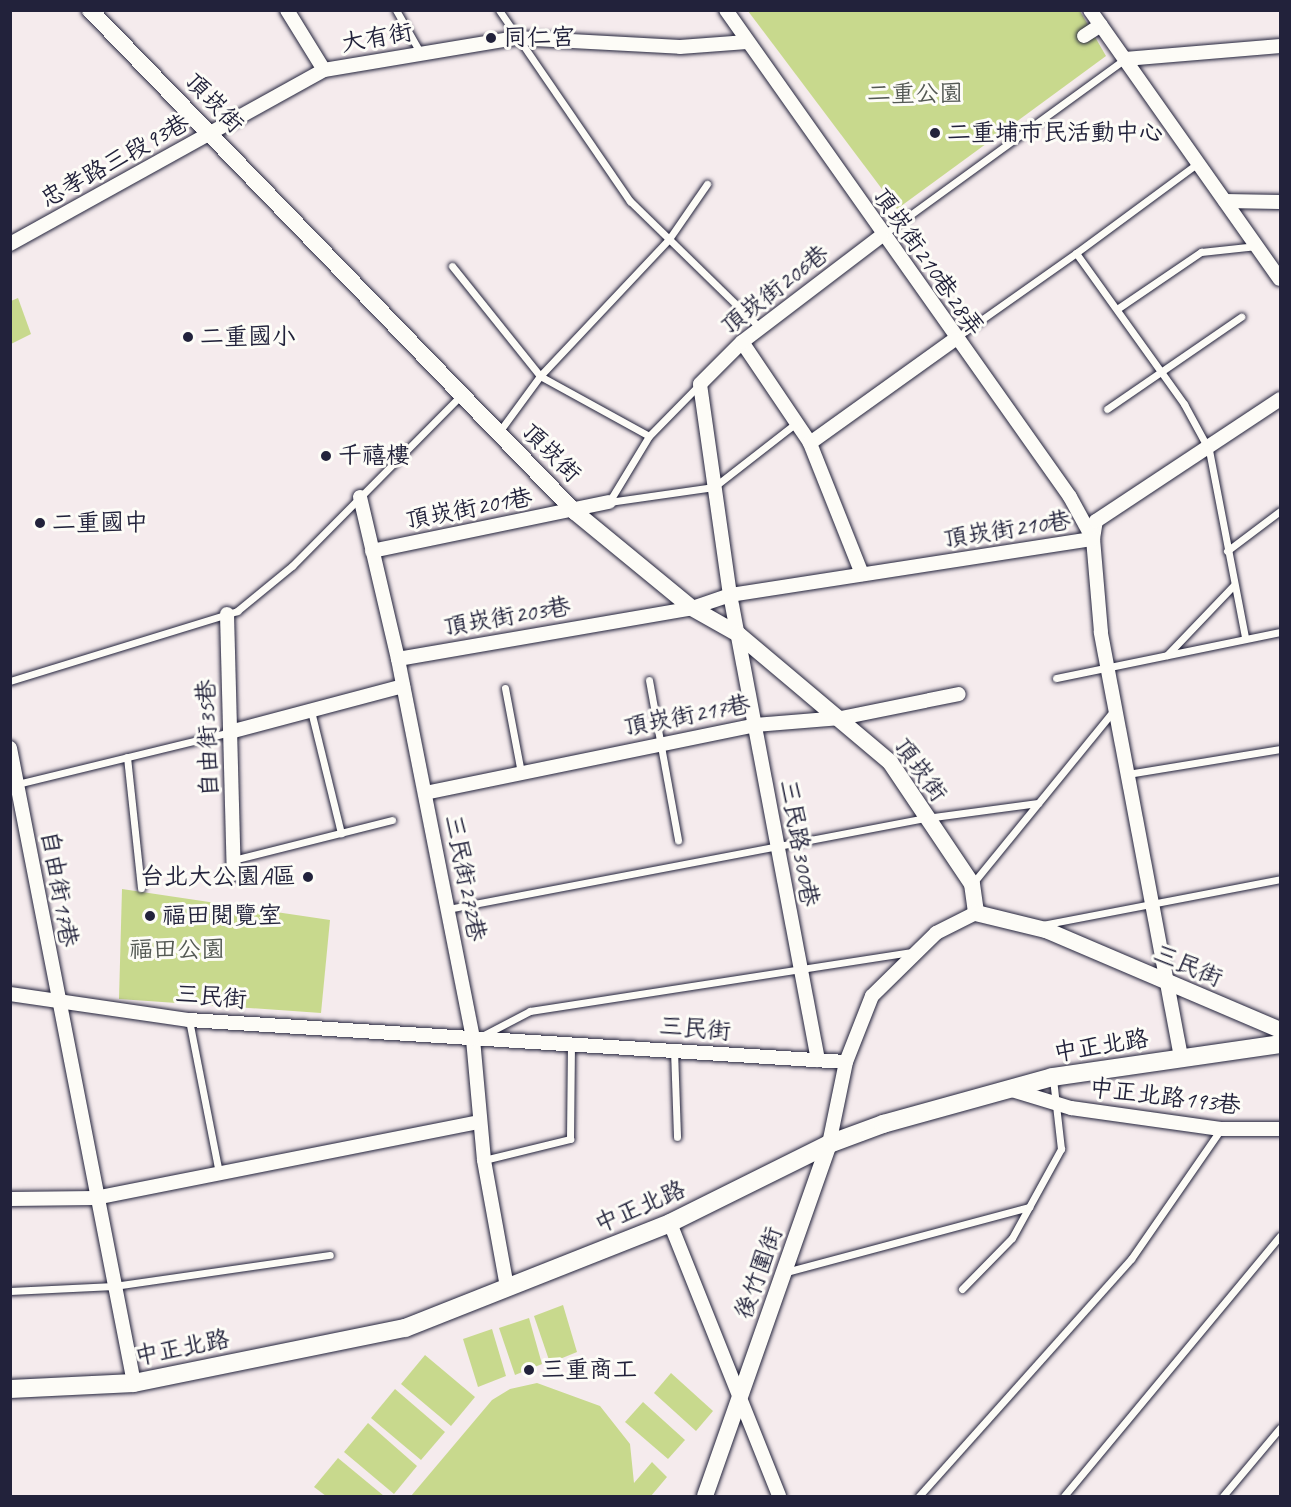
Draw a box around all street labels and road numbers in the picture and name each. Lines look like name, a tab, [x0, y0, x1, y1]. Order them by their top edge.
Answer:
street label: 大有街	[339, 18, 415, 58]
street label: 頂崁街	[179, 67, 249, 139]
street label: 忠孝路三段93巷	[36, 108, 194, 214]
street label: 頂崁街210巷28弄	[866, 182, 990, 342]
street label: 頂崁街206巷	[716, 239, 834, 341]
street label: 頂崁街	[515, 417, 587, 489]
street label: 頂崁街201巷	[403, 483, 535, 535]
street label: 頂崁街210巷	[941, 506, 1073, 554]
street label: 頂崁街203巷	[441, 592, 573, 642]
street label: 自由街35巷	[192, 679, 224, 797]
street label: 頂崁街217巷	[621, 690, 753, 742]
street label: 頂崁街	[887, 732, 953, 808]
street label: 三民路300巷	[774, 777, 824, 909]
street label: 三民街272巷	[439, 812, 491, 944]
street label: 自由街17巷	[35, 829, 83, 949]
street label: 三民街	[1149, 939, 1227, 993]
street label: 三民街	[174, 980, 248, 1014]
street label: 三民街	[658, 1012, 732, 1046]
street label: 中正北路	[1051, 1024, 1151, 1068]
street label: 中正北路193巷	[1088, 1073, 1242, 1121]
street label: 中正北路	[590, 1175, 690, 1239]
street label: 後竹圍街	[729, 1223, 789, 1323]
street label: 中正北路	[132, 1325, 232, 1371]

